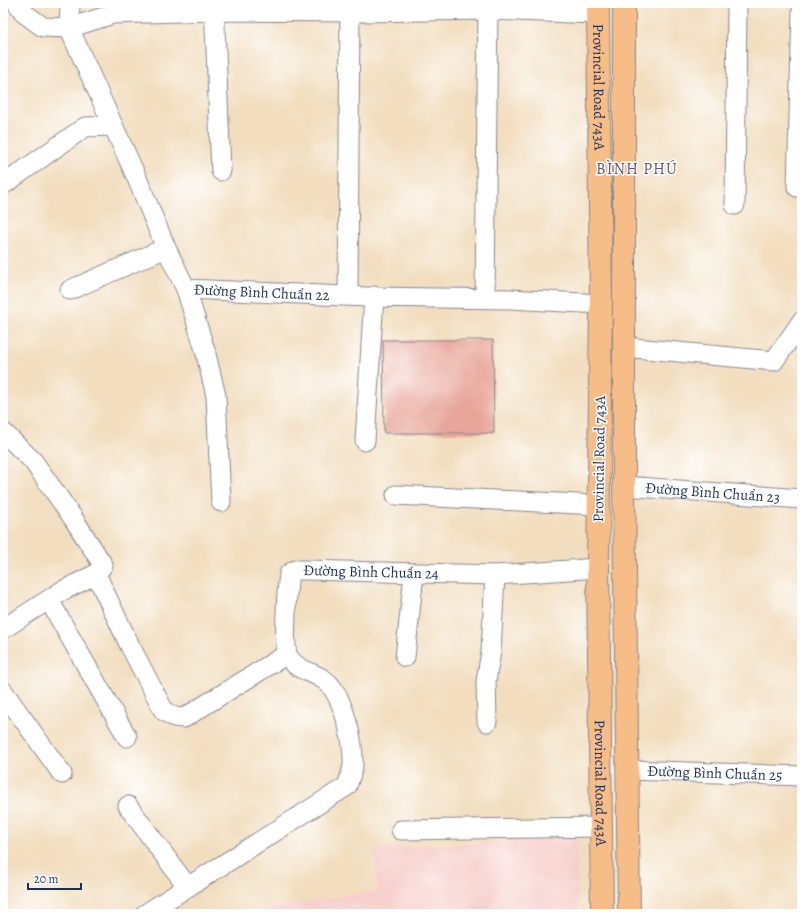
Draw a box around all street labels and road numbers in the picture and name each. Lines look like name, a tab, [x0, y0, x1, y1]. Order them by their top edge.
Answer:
street label: Provincial Road 743A	[588, 24, 609, 151]
street label: Đường Bình Chuẩn 22	[194, 279, 330, 305]
street label: Provincial Road 743A	[588, 395, 610, 522]
street label: Đường Bình Chuẩn 23	[645, 478, 781, 507]
street label: Đường Bình Chuẩn 24	[303, 560, 439, 584]
street label: Provincial Road 743A	[590, 719, 611, 847]
street label: Đường Bình Chuẩn 25	[647, 761, 783, 785]

